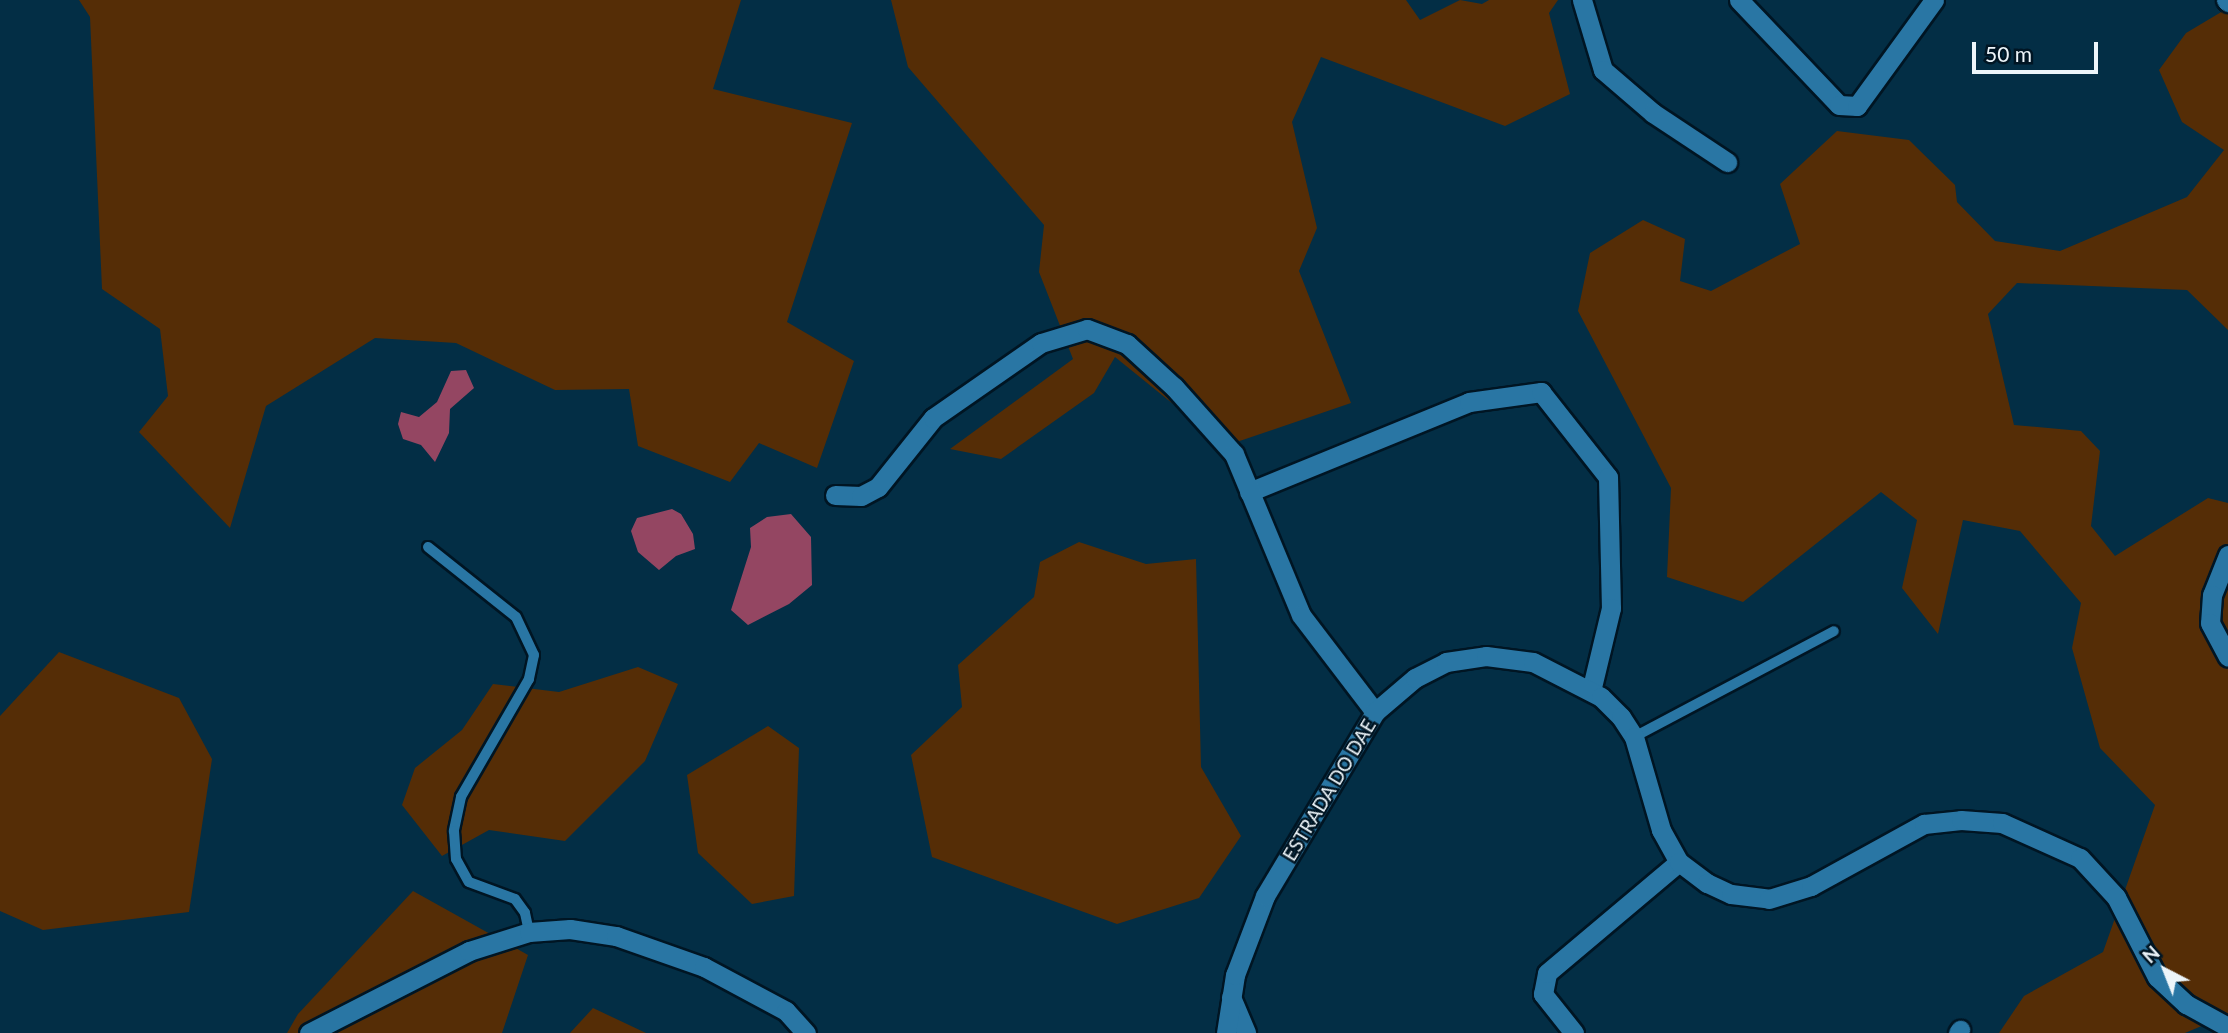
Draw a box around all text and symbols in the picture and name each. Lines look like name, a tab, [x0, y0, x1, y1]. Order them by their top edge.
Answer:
scale bar	[1976, 28, 2102, 72]
text: 50 m	[1985, 41, 2032, 66]
street label: ESTRADA DO DAE	[1278, 715, 1380, 865]
north arrow	[2130, 935, 2200, 1005]
text: N	[2137, 941, 2164, 967]

